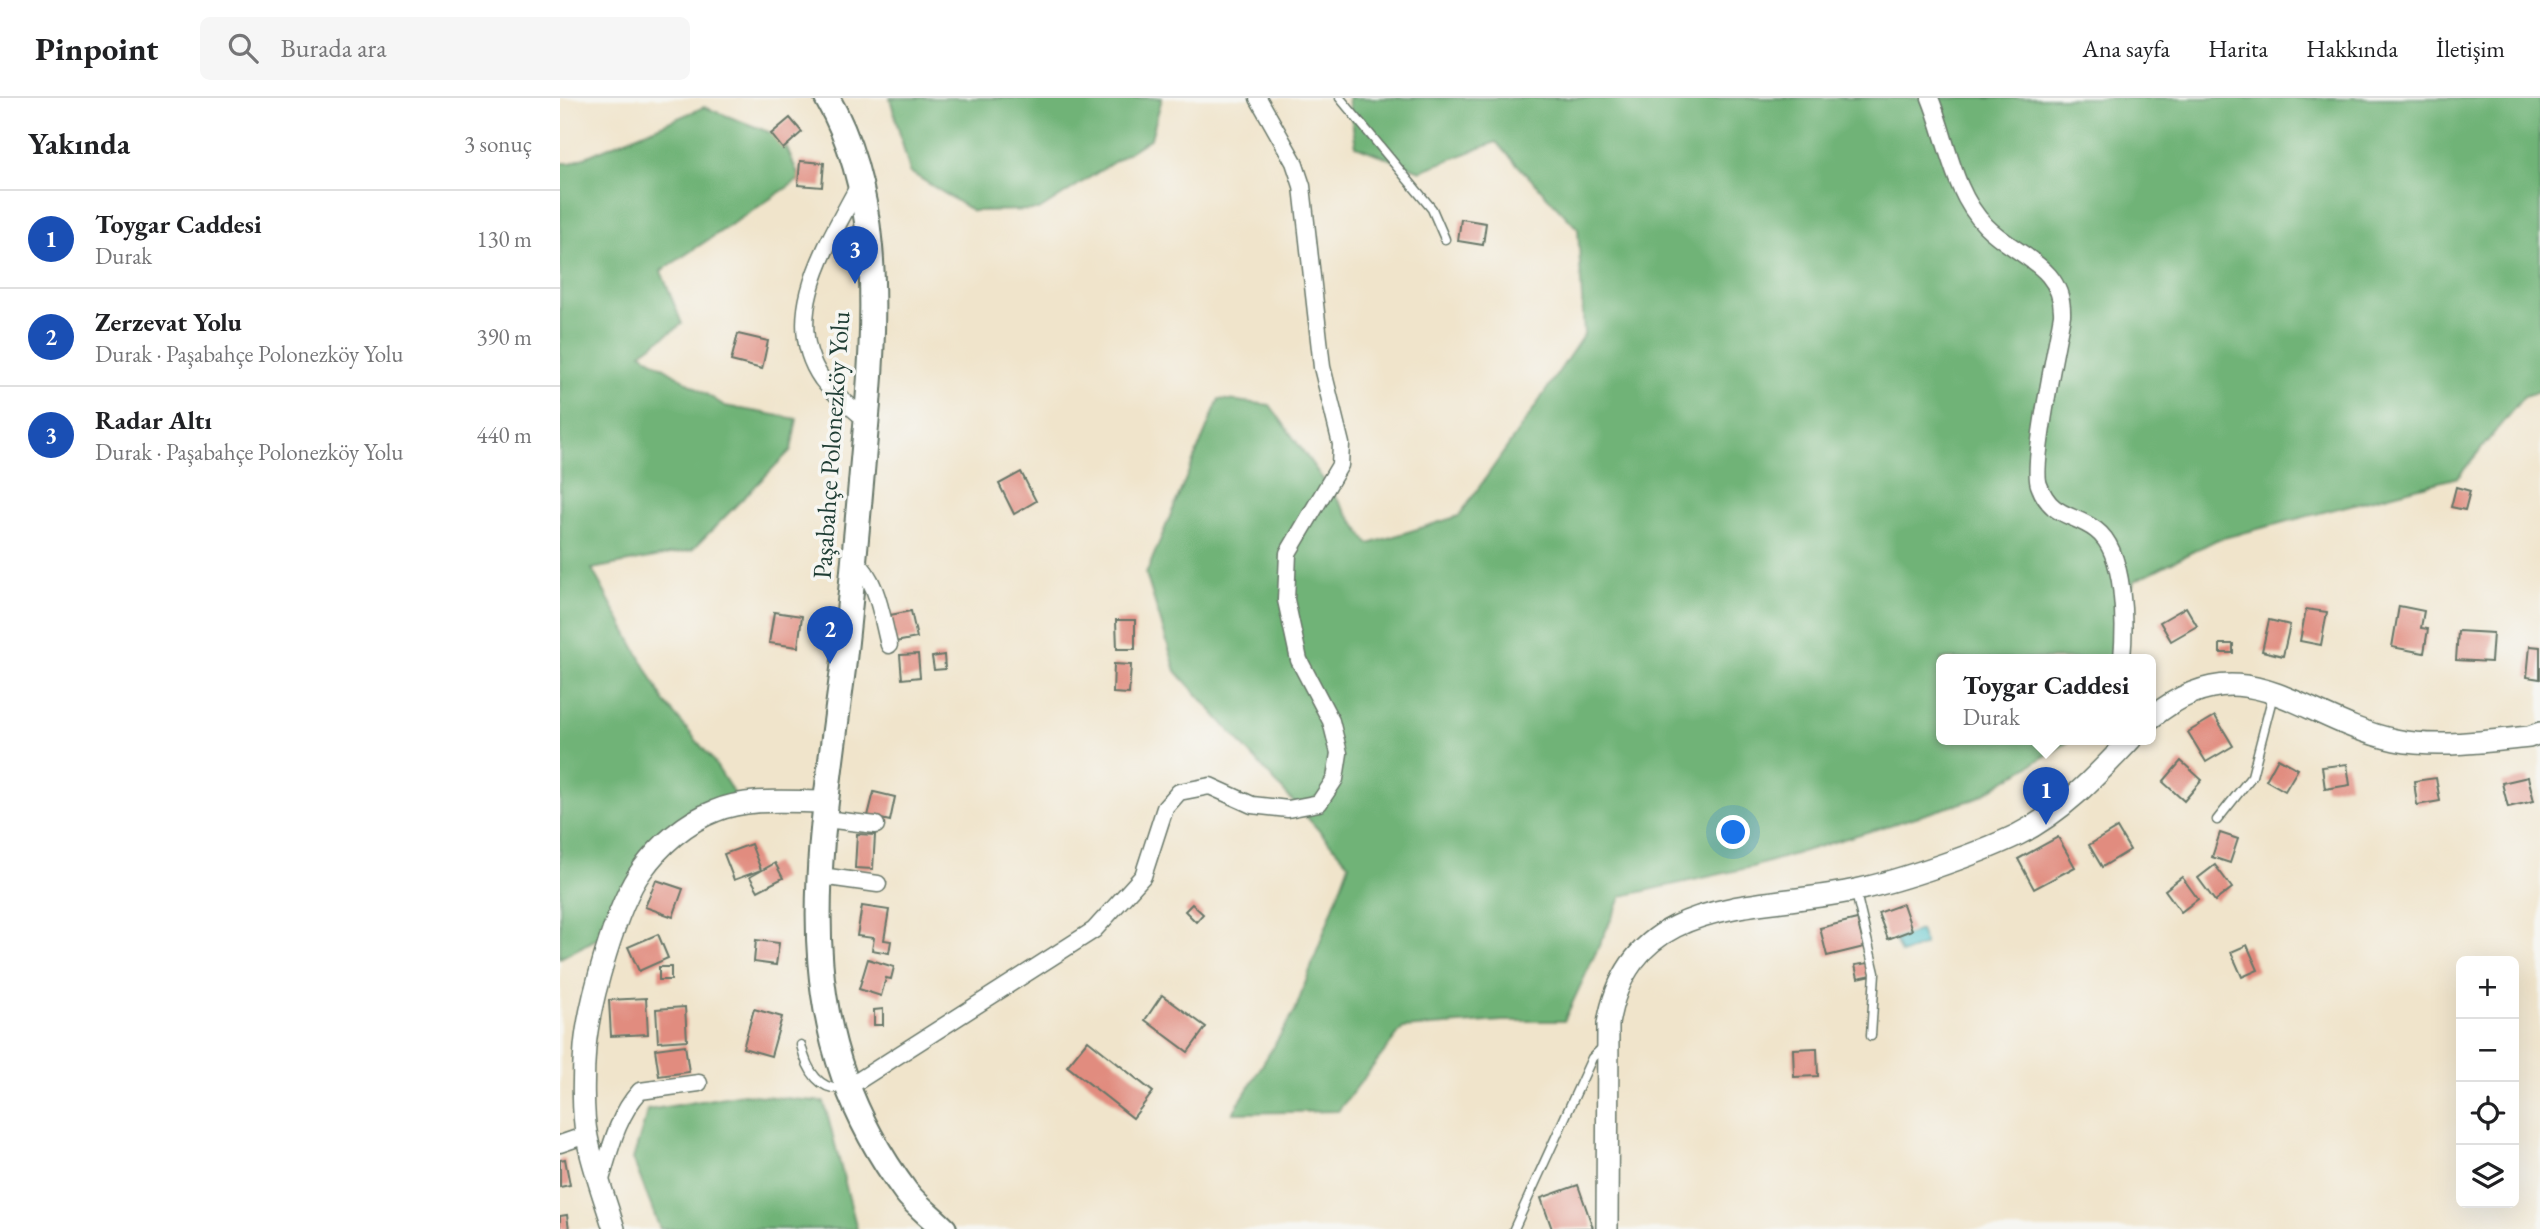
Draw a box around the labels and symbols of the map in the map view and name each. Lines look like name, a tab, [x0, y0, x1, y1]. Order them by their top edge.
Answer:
pin: 3	[832, 226, 878, 284]
street label: Paşabahçe Polonezköy Yolu	[805, 310, 857, 580]
pin: 2	[807, 606, 853, 664]
pin: 1	[2023, 767, 2069, 825]
your location	[1716, 815, 1750, 849]

